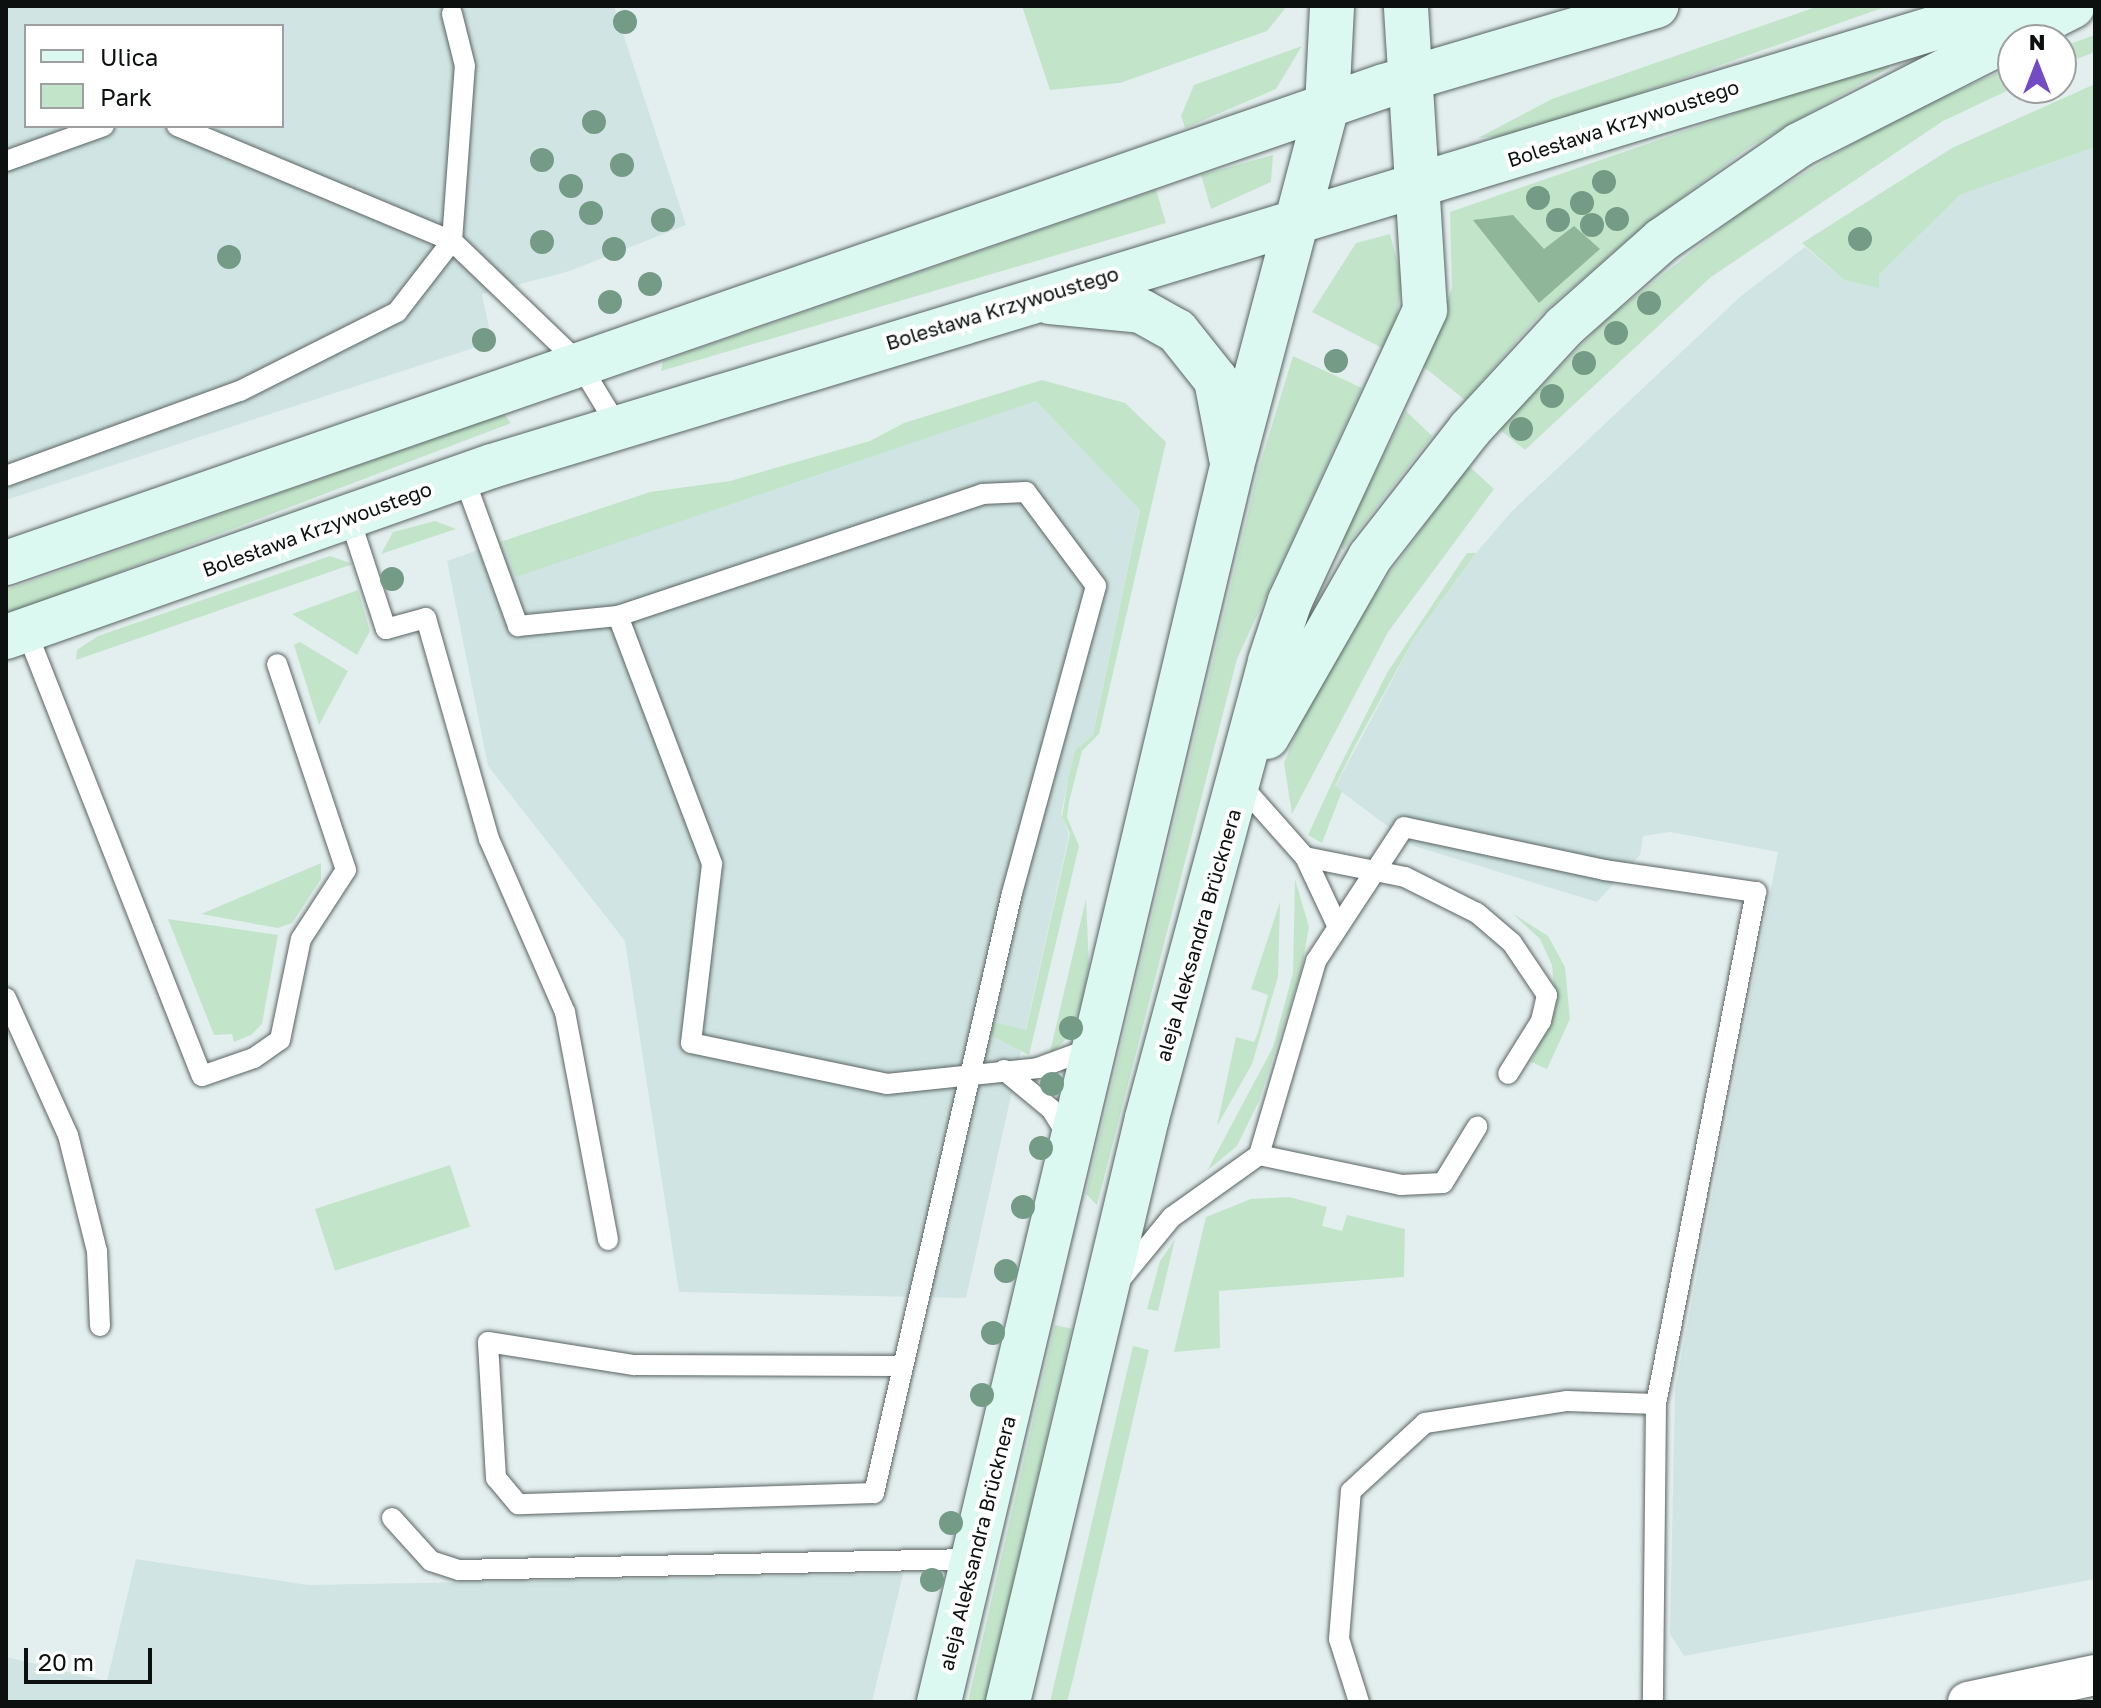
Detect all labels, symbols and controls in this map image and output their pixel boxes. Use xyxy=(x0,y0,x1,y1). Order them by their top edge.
legend xyxy=(24,24,284,128)
north arrow xyxy=(1997,24,2077,104)
text: N xyxy=(2029,28,2045,55)
text: Ulica xyxy=(100,42,158,71)
street label: Bolesława Krzywoustego xyxy=(1504,74,1742,172)
text: Park xyxy=(100,82,152,111)
street label: Bolesława Krzywoustego xyxy=(883,261,1121,355)
street label: Bolesława Krzywoustego xyxy=(199,476,435,582)
street label: aleja Aleksandra Brücknera xyxy=(1150,806,1246,1064)
street label: aleja Aleksandra Brücknera xyxy=(934,1413,1020,1673)
scale bar xyxy=(28,1632,156,1682)
text: 20 m xyxy=(38,1647,94,1676)

